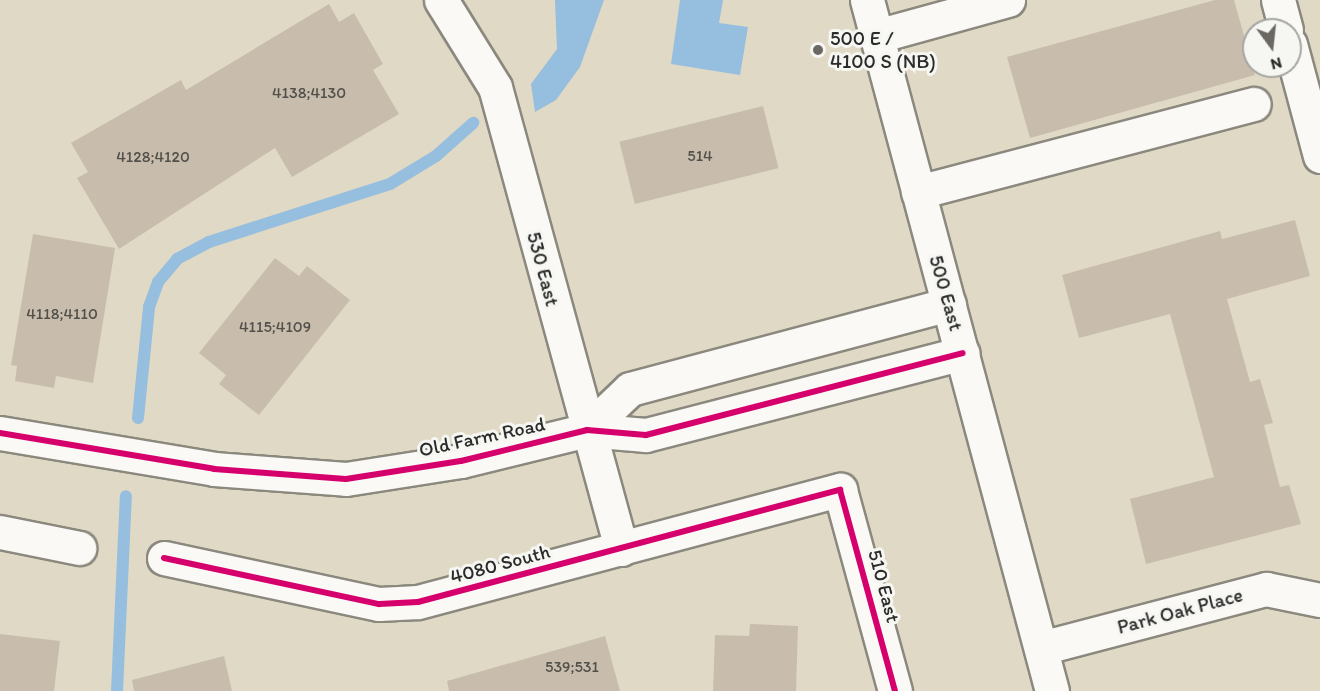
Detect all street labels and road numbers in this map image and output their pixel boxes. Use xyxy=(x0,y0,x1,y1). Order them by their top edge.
street label: 530 East xyxy=(522,229,564,309)
street label: 500 East xyxy=(924,252,968,334)
street label: Old Farm Road xyxy=(417,412,547,462)
street label: 4080 South xyxy=(448,539,552,589)
street label: 510 East xyxy=(863,547,905,625)
street label: Park Oak Place xyxy=(1114,583,1246,639)

